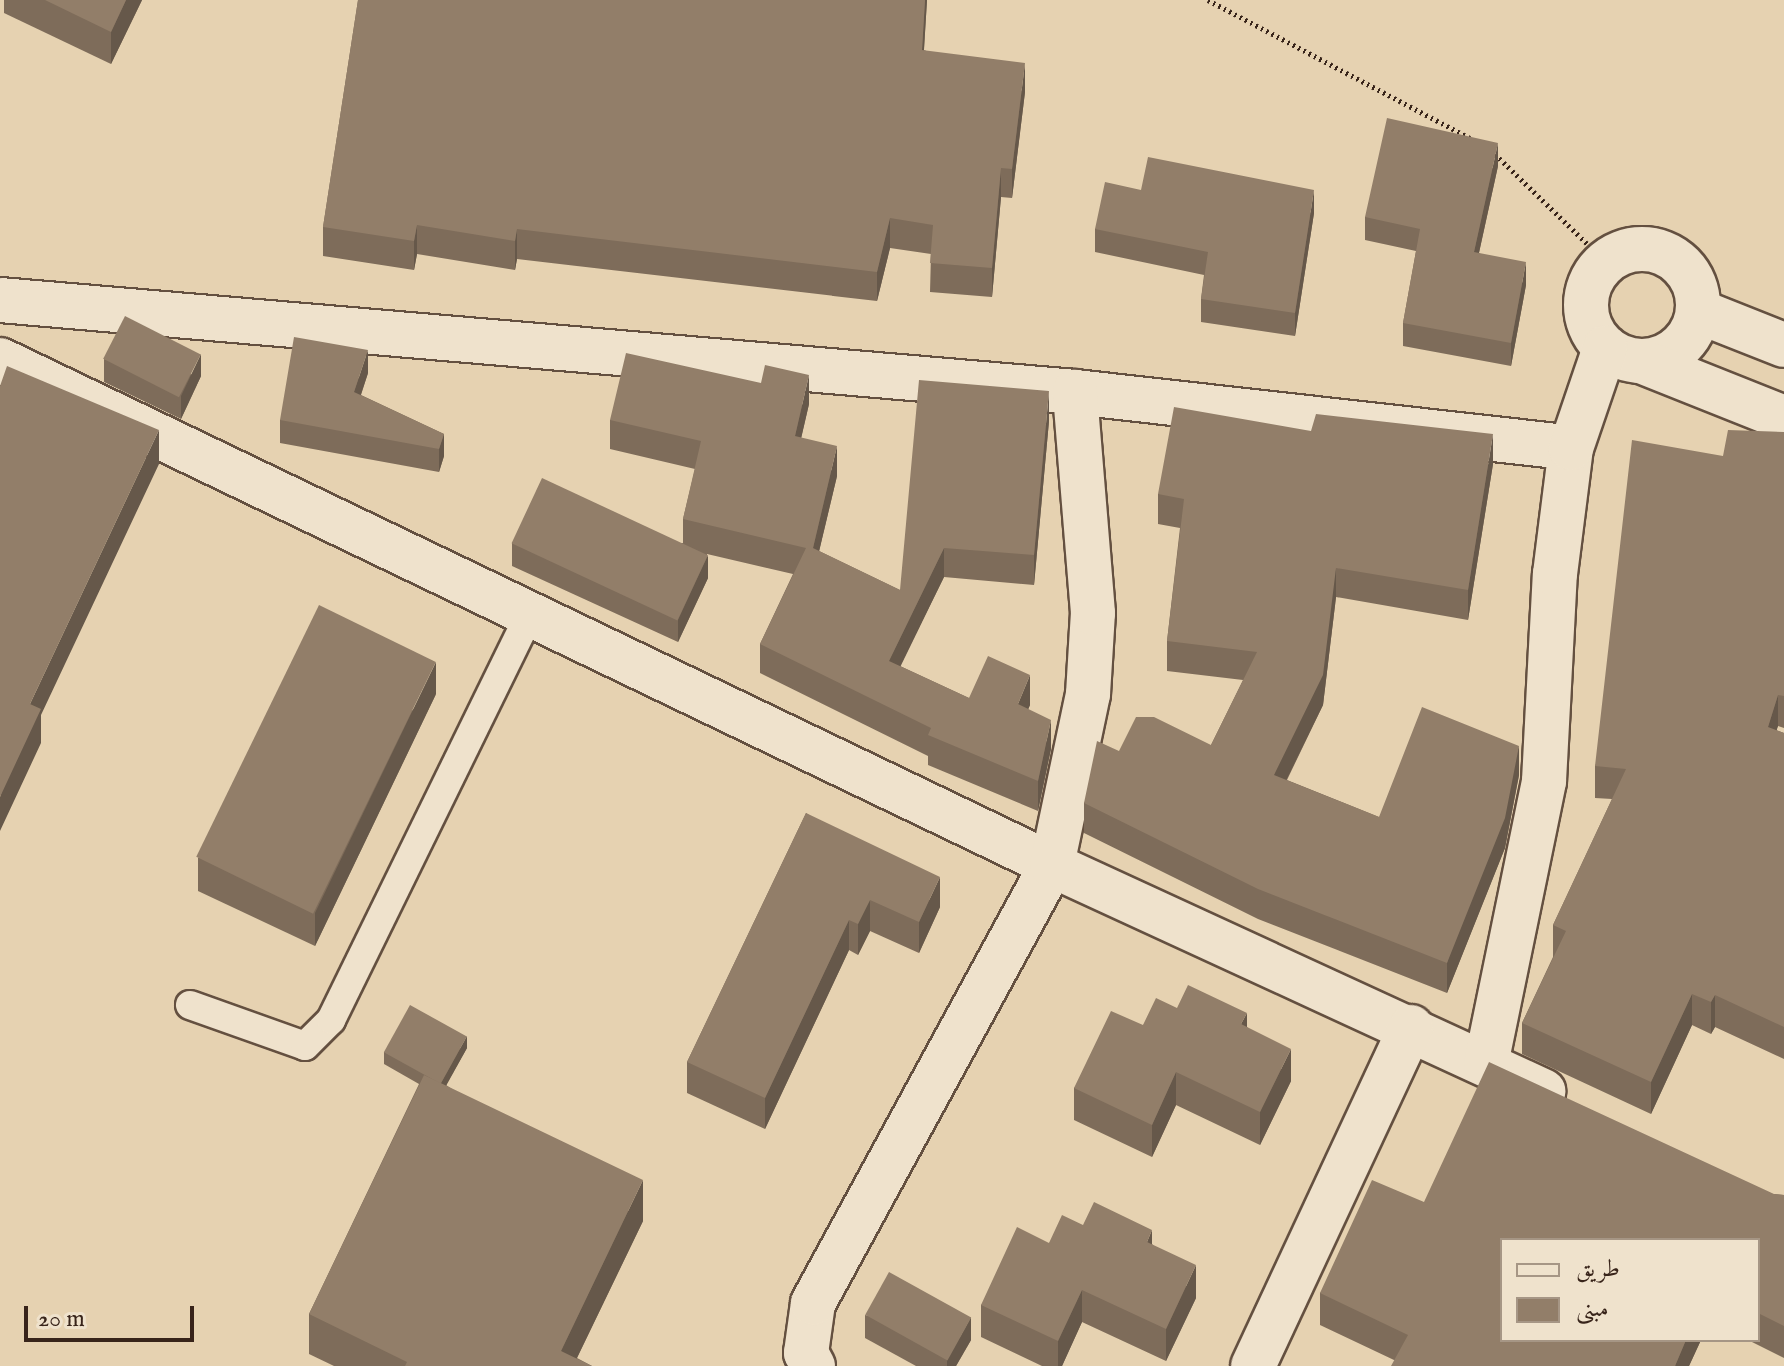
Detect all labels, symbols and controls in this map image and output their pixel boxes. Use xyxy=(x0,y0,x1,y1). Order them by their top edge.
legend xyxy=(1500,1238,1760,1342)
text: طريق xyxy=(1576,1254,1620,1285)
scale bar xyxy=(28,1290,198,1340)
text: مبنى xyxy=(1576,1294,1609,1325)
text: 20 m xyxy=(38,1304,85,1335)

